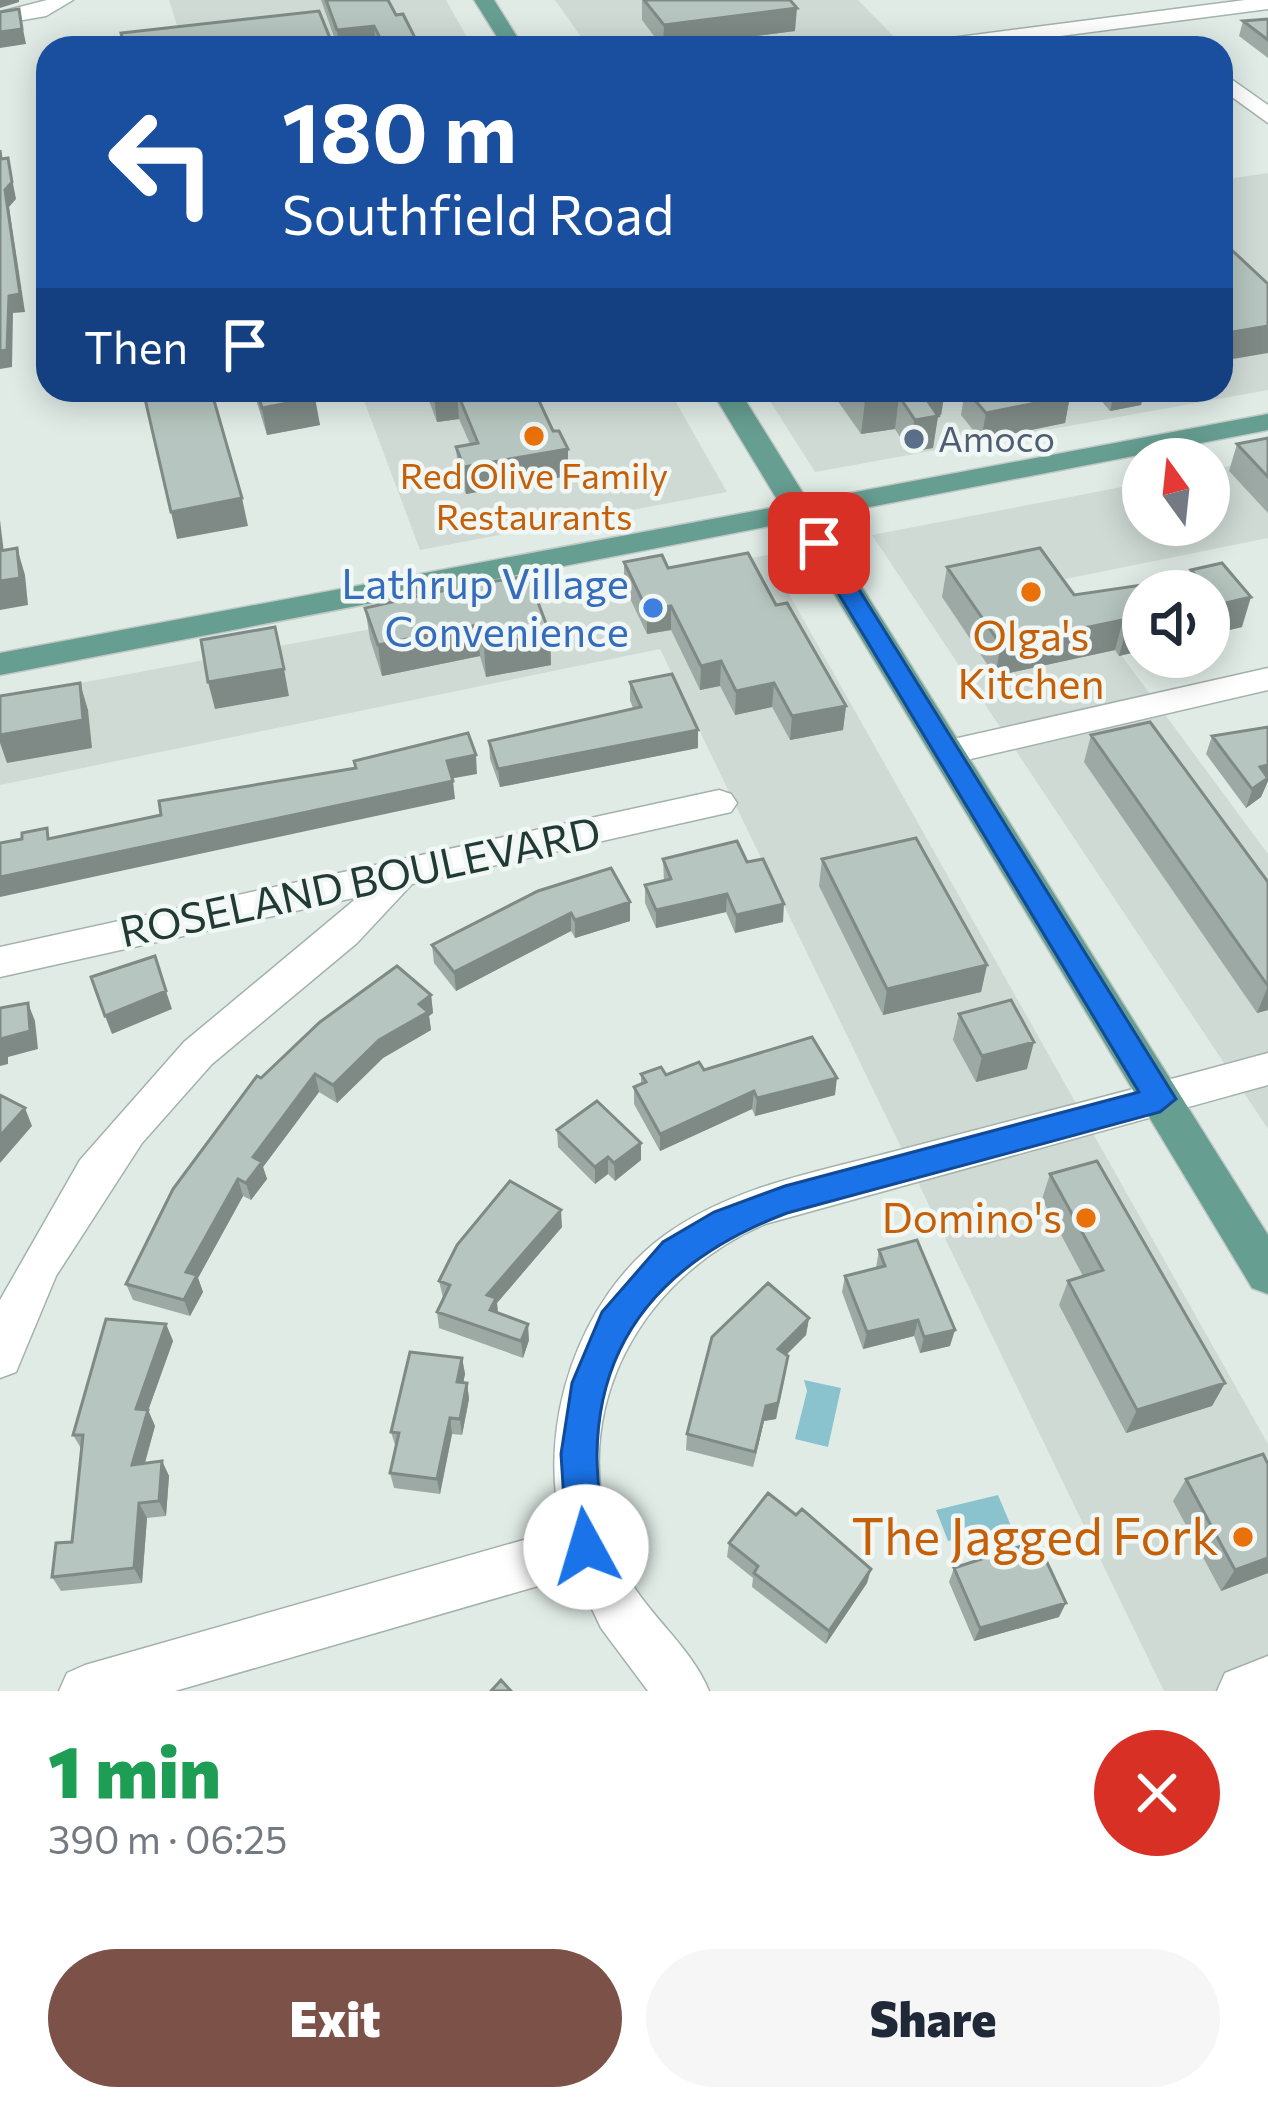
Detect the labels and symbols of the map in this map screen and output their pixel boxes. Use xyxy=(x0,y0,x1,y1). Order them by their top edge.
place label: Amoco xyxy=(938,415,1055,459)
marker: Red Olive Family Restaurants xyxy=(521,423,547,449)
marker: Amoco xyxy=(901,426,927,452)
north arrow xyxy=(1122,438,1230,546)
place label: Red Olive Family Restaurants xyxy=(400,452,668,537)
pin xyxy=(768,492,870,594)
place label: Lathrup Village Convenience xyxy=(341,556,629,656)
marker: Olga's Kitchen xyxy=(1018,579,1044,605)
marker: Lathrup Village Convenience xyxy=(640,595,666,621)
place label: Olga's Kitchen xyxy=(958,608,1104,708)
street label: ROSELAND BOULEVARD xyxy=(115,804,605,956)
place label: Domino's xyxy=(882,1190,1062,1242)
marker: Domino's xyxy=(1073,1205,1099,1231)
position arrow xyxy=(523,1484,649,1610)
place label: The Jagged Fork xyxy=(851,1503,1219,1566)
marker: The Jagged Fork xyxy=(1230,1524,1256,1550)

